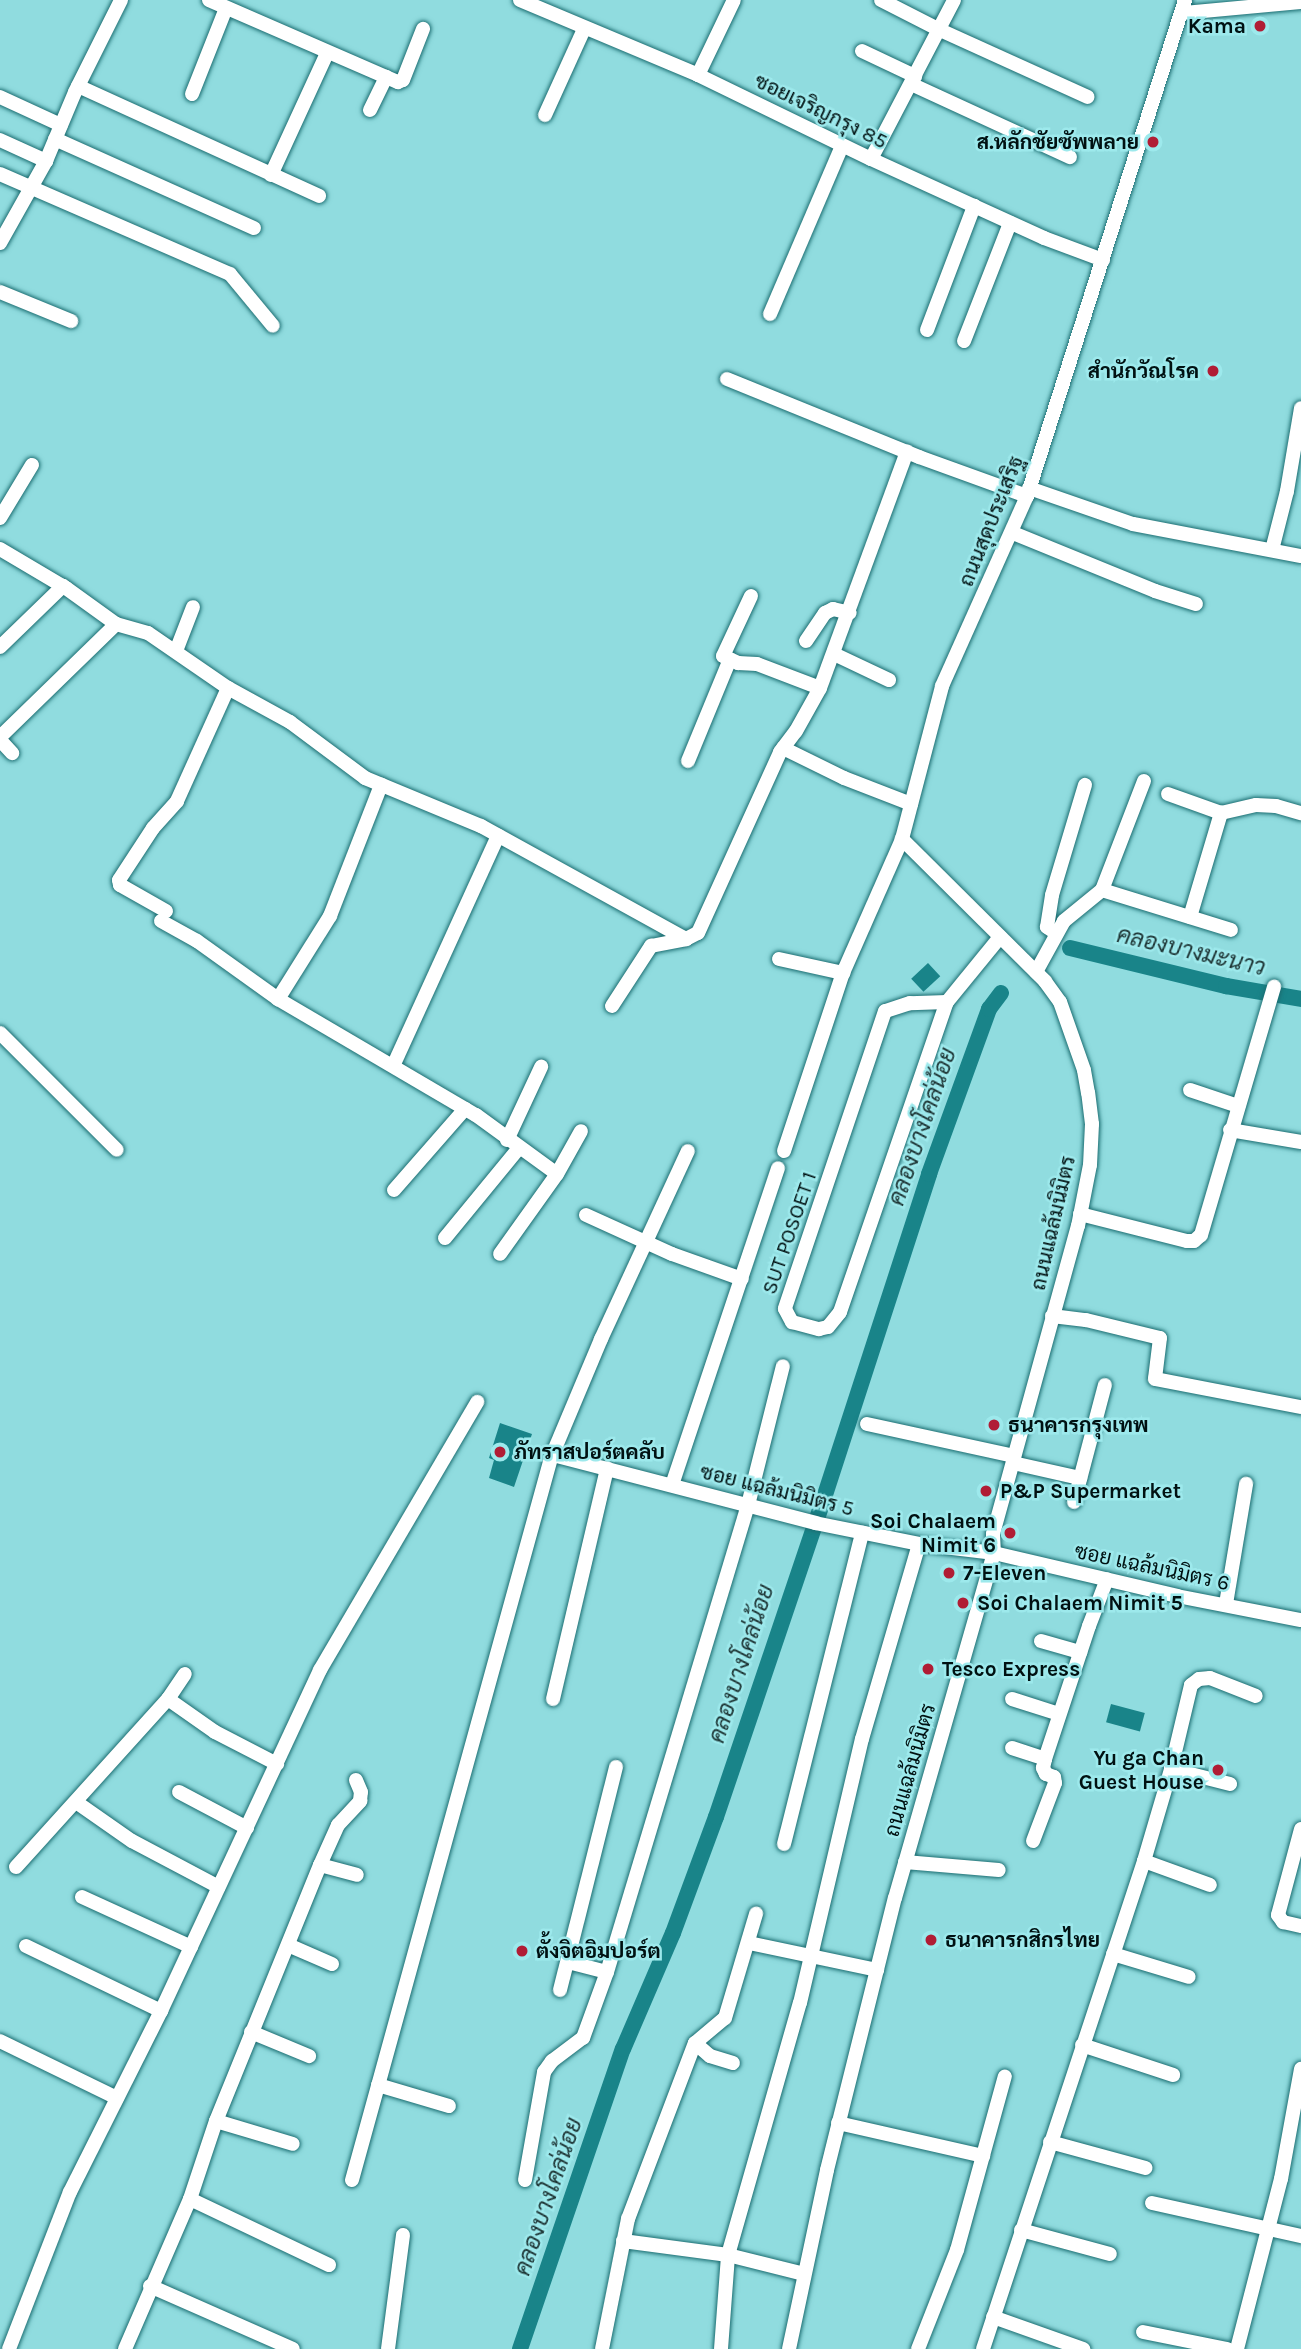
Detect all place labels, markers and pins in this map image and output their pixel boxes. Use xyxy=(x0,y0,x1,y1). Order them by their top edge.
place label: Kama xyxy=(1188,13,1246,39)
marker: Kama xyxy=(1252,18,1268,34)
place label: ส.หลักชัยซัพพลาย xyxy=(977,129,1139,155)
marker: ส.หลักชัยซัพพลาย xyxy=(1145,134,1161,150)
place label: สำนักวัณโรค xyxy=(1088,358,1199,384)
marker: สำนักวัณโรค xyxy=(1205,363,1221,379)
place label: ธนาคารกรุงเทพ xyxy=(1008,1412,1149,1438)
marker: ธนาคารกรุงเทพ xyxy=(986,1417,1002,1433)
place label: ภัทราสปอร์ตคลับ xyxy=(514,1439,665,1465)
marker: ภัทราสปอร์ตคลับ xyxy=(492,1444,508,1460)
place label: P&P Supermarket xyxy=(1000,1478,1181,1504)
marker: P&P Supermarket xyxy=(978,1483,994,1499)
place label: Soi Chalaem Nimit 6 xyxy=(870,1508,996,1558)
marker: Soi Chalaem Nimit 6 xyxy=(1002,1525,1018,1541)
place label: 7-Eleven xyxy=(963,1560,1046,1586)
marker: 7-Eleven xyxy=(941,1565,957,1581)
place label: Soi Chalaem Nimit 5 xyxy=(977,1590,1183,1616)
marker: Soi Chalaem Nimit 5 xyxy=(955,1595,971,1611)
place label: Tesco Express xyxy=(942,1656,1080,1682)
marker: Tesco Express xyxy=(920,1661,936,1677)
place label: Yu ga Chan Guest House xyxy=(1079,1745,1204,1795)
marker: Yu ga Chan Guest House xyxy=(1210,1762,1226,1778)
place label: ธนาคารกสิกรไทย xyxy=(945,1927,1100,1953)
marker: ธนาคารกสิกรไทย xyxy=(923,1932,939,1948)
place label: ตั้งจิตอิมปอร์ต xyxy=(536,1938,661,1964)
marker: ตั้งจิตอิมปอร์ต xyxy=(514,1943,530,1959)

